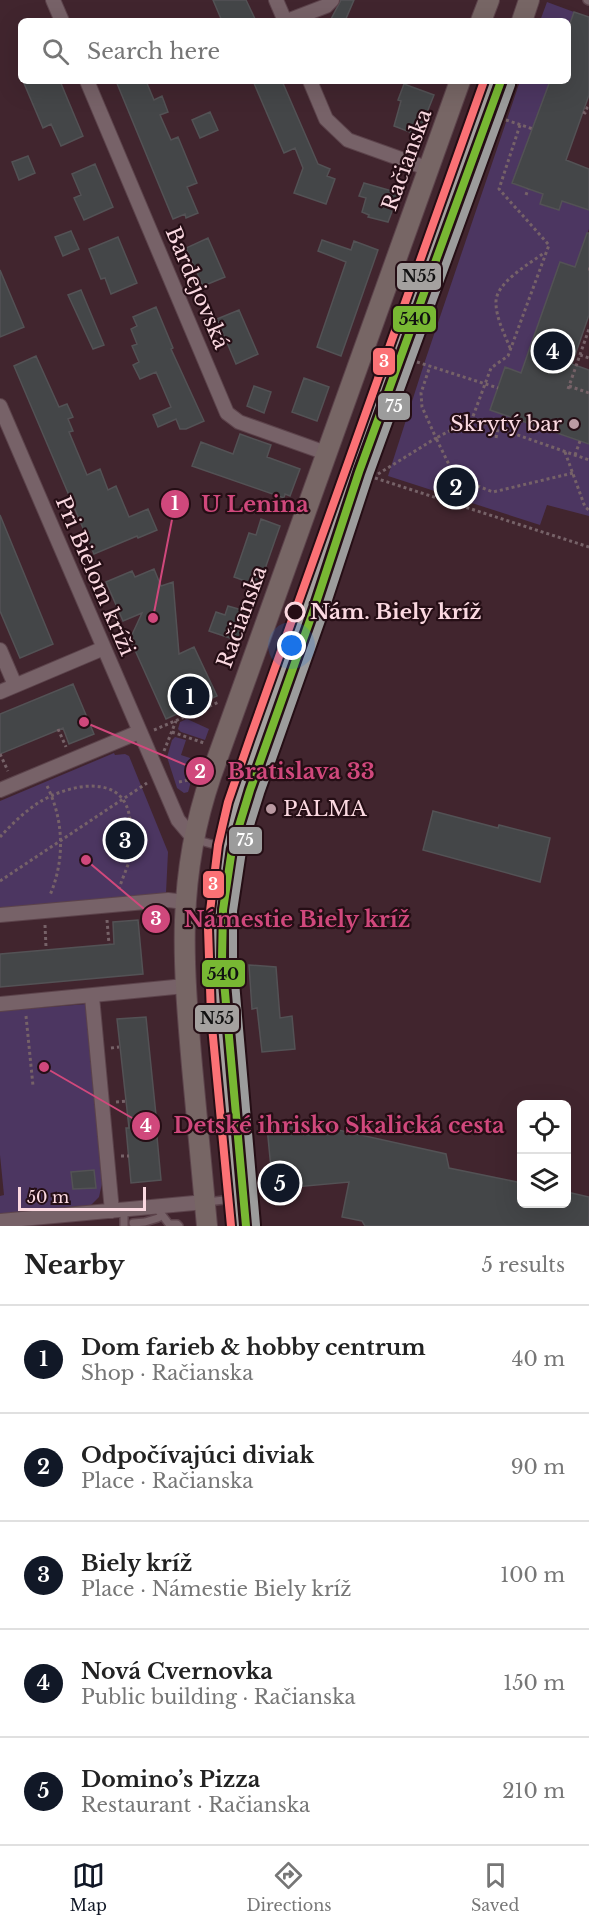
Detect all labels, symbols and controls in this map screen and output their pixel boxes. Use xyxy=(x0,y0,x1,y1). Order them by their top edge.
search box xyxy=(18,18,571,84)
icon: search xyxy=(39,35,72,68)
text: Search here xyxy=(87,38,220,65)
street label: Račianska xyxy=(377,105,438,215)
street label: Bardejovská xyxy=(160,223,235,353)
line badge: N55 xyxy=(396,262,442,291)
text: N55 xyxy=(402,266,436,286)
line badge: 540 xyxy=(392,305,437,333)
text: 540 xyxy=(399,309,431,329)
pin: 4 xyxy=(534,328,572,374)
line badge: 3 xyxy=(372,347,396,376)
text: 3 xyxy=(379,351,389,371)
line badge: 75 xyxy=(377,392,411,421)
text: 75 xyxy=(385,396,403,416)
place label: Skrytý bar xyxy=(450,411,562,437)
marker: Skrytý bar xyxy=(567,417,581,431)
pin: 2 xyxy=(436,464,476,510)
callout: U Lenina xyxy=(160,484,321,524)
text: U Lenina xyxy=(201,491,309,518)
street label: Pri Bielom kríži xyxy=(50,492,140,660)
text: 1 xyxy=(171,493,179,515)
street label: Račianska xyxy=(212,562,273,672)
place label: Nám. Biely kríž xyxy=(310,599,482,625)
marker: Nám. Biely kríž xyxy=(285,602,305,622)
your location xyxy=(277,631,306,660)
pin: 1 xyxy=(170,674,210,718)
callout: Bratislava 33 xyxy=(185,751,387,791)
text: Bratislava 33 xyxy=(227,758,375,785)
text: 2 xyxy=(194,761,206,783)
place label: PALMA xyxy=(283,796,368,822)
marker: PALMA xyxy=(264,802,278,816)
pin: 3 xyxy=(106,818,144,862)
line badge: 75 xyxy=(228,826,263,855)
text: 75 xyxy=(236,830,254,850)
line badge: 3 xyxy=(202,870,225,899)
text: 3 xyxy=(208,874,218,894)
callout: Námestie Biely kríž xyxy=(141,899,422,939)
text: Námestie Biely kríž xyxy=(184,906,410,933)
text: 3 xyxy=(150,908,162,930)
line badge: 540 xyxy=(201,959,246,988)
text: 540 xyxy=(207,964,239,984)
line badge: N55 xyxy=(194,1004,240,1033)
text: N55 xyxy=(200,1008,234,1028)
map controls xyxy=(517,1100,571,1208)
button: locate xyxy=(517,1100,571,1154)
callout: Detské ihrisko Skalická cesta xyxy=(131,1106,516,1146)
text: Detské ihrisko Skalická cesta xyxy=(173,1112,505,1139)
text: 4 xyxy=(140,1115,152,1137)
button: layers xyxy=(517,1154,571,1208)
pin: 5 xyxy=(260,1160,300,1206)
scale bar xyxy=(18,1184,146,1212)
text: 50 m xyxy=(27,1187,69,1207)
text: Nearby xyxy=(24,1249,125,1281)
text: 5 results xyxy=(482,1253,565,1277)
text: Dom farieb & hobby centrum xyxy=(81,1334,426,1361)
text: 1 xyxy=(39,1347,48,1371)
text: 40 m xyxy=(512,1347,565,1371)
text: Shop · Račianska xyxy=(81,1361,253,1385)
text: Odpočívajúci diviak xyxy=(81,1442,314,1469)
text: 2 xyxy=(37,1455,50,1479)
text: 90 m xyxy=(511,1455,565,1479)
text: Place · Račianska xyxy=(81,1469,253,1493)
text: Biely kríž xyxy=(81,1550,192,1577)
text: 3 xyxy=(37,1563,50,1587)
text: 100 m xyxy=(500,1563,565,1587)
text: Place · Námestie Biely kríž xyxy=(81,1577,351,1601)
text: Nová Cvernovka xyxy=(81,1658,273,1685)
text: 4 xyxy=(37,1671,50,1695)
text: 150 m xyxy=(503,1671,565,1695)
text: Public building · Račianska xyxy=(81,1685,356,1709)
text: Domino’s Pizza xyxy=(81,1766,260,1793)
text: 5 xyxy=(38,1779,49,1803)
text: 210 m xyxy=(502,1779,565,1803)
text: Restaurant · Račianska xyxy=(81,1793,310,1817)
tab: Map xyxy=(70,1859,107,1915)
tab: Directions xyxy=(246,1859,331,1915)
tab: Saved xyxy=(471,1859,519,1915)

